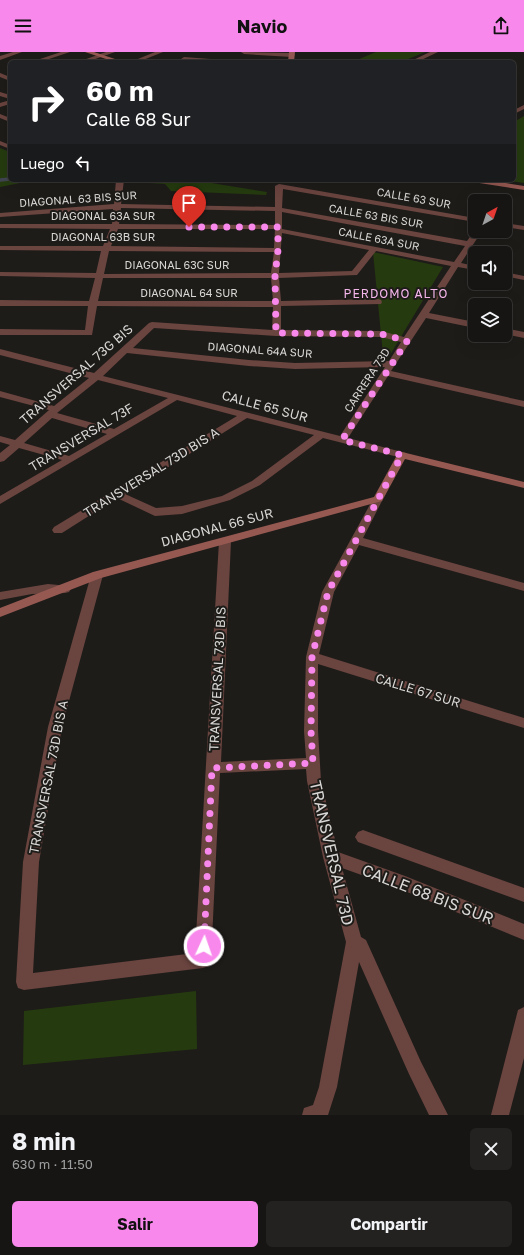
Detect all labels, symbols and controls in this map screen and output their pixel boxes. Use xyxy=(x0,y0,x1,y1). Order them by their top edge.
icon: menu xyxy=(12,15,34,37)
text: Navio xyxy=(237,15,287,37)
icon: share xyxy=(490,15,512,37)
text: 60 m xyxy=(86,74,153,107)
icon: right xyxy=(20,76,72,128)
text: Calle 68 Sur xyxy=(86,108,191,130)
icon: left xyxy=(72,152,94,174)
text: Luego xyxy=(20,154,64,172)
street label: CALLE 63 SUR xyxy=(376,185,452,210)
pin xyxy=(172,186,206,227)
street label: DIAGONAL 63 BIS SUR xyxy=(19,188,137,209)
icon: arrive xyxy=(178,192,200,214)
north arrow xyxy=(468,194,512,238)
map controls xyxy=(468,194,512,342)
street label: CALLE 63 BIS SUR xyxy=(328,201,424,230)
street label: DIAGONAL 63A SUR xyxy=(51,209,155,222)
street label: CALLE 63A SUR xyxy=(337,224,421,253)
street label: DIAGONAL 63B SUR xyxy=(51,230,155,243)
button: sound xyxy=(468,246,512,290)
street label: DIAGONAL 63C SUR xyxy=(125,258,229,271)
street label: DIAGONAL 64 SUR xyxy=(140,286,238,299)
district label: PERDOMO ALTO xyxy=(344,286,448,301)
button: layers xyxy=(468,298,512,342)
street label: TRANSVERSAL 73G BIS xyxy=(16,321,136,427)
street label: DIAGONAL 64A SUR xyxy=(207,339,313,360)
street label: CARRERA 73D xyxy=(341,345,392,414)
street label: CALLE 65 SUR xyxy=(220,387,310,425)
street label: TRANSVERSAL 73F xyxy=(26,399,136,474)
street label: TRANSVERSAL 73D BIS A xyxy=(80,424,222,520)
street label: DIAGONAL 66 SUR xyxy=(159,504,275,550)
street label: TRANSVERSAL 73D BIS xyxy=(205,606,229,752)
street label: CALLE 67 SUR xyxy=(374,669,463,711)
street label: TRANSVERSAL 73D BIS A xyxy=(25,698,71,855)
street label: TRANSVERSAL 73D xyxy=(306,779,358,927)
street label: CALLE 68 BIS SUR xyxy=(359,860,497,928)
position arrow xyxy=(183,925,225,967)
text: 8 min xyxy=(12,1126,75,1155)
button: close xyxy=(470,1128,512,1170)
text: 630 m · 11:50 xyxy=(12,1156,93,1172)
button: Salir xyxy=(12,1201,258,1247)
button: Compartir xyxy=(266,1201,512,1247)

